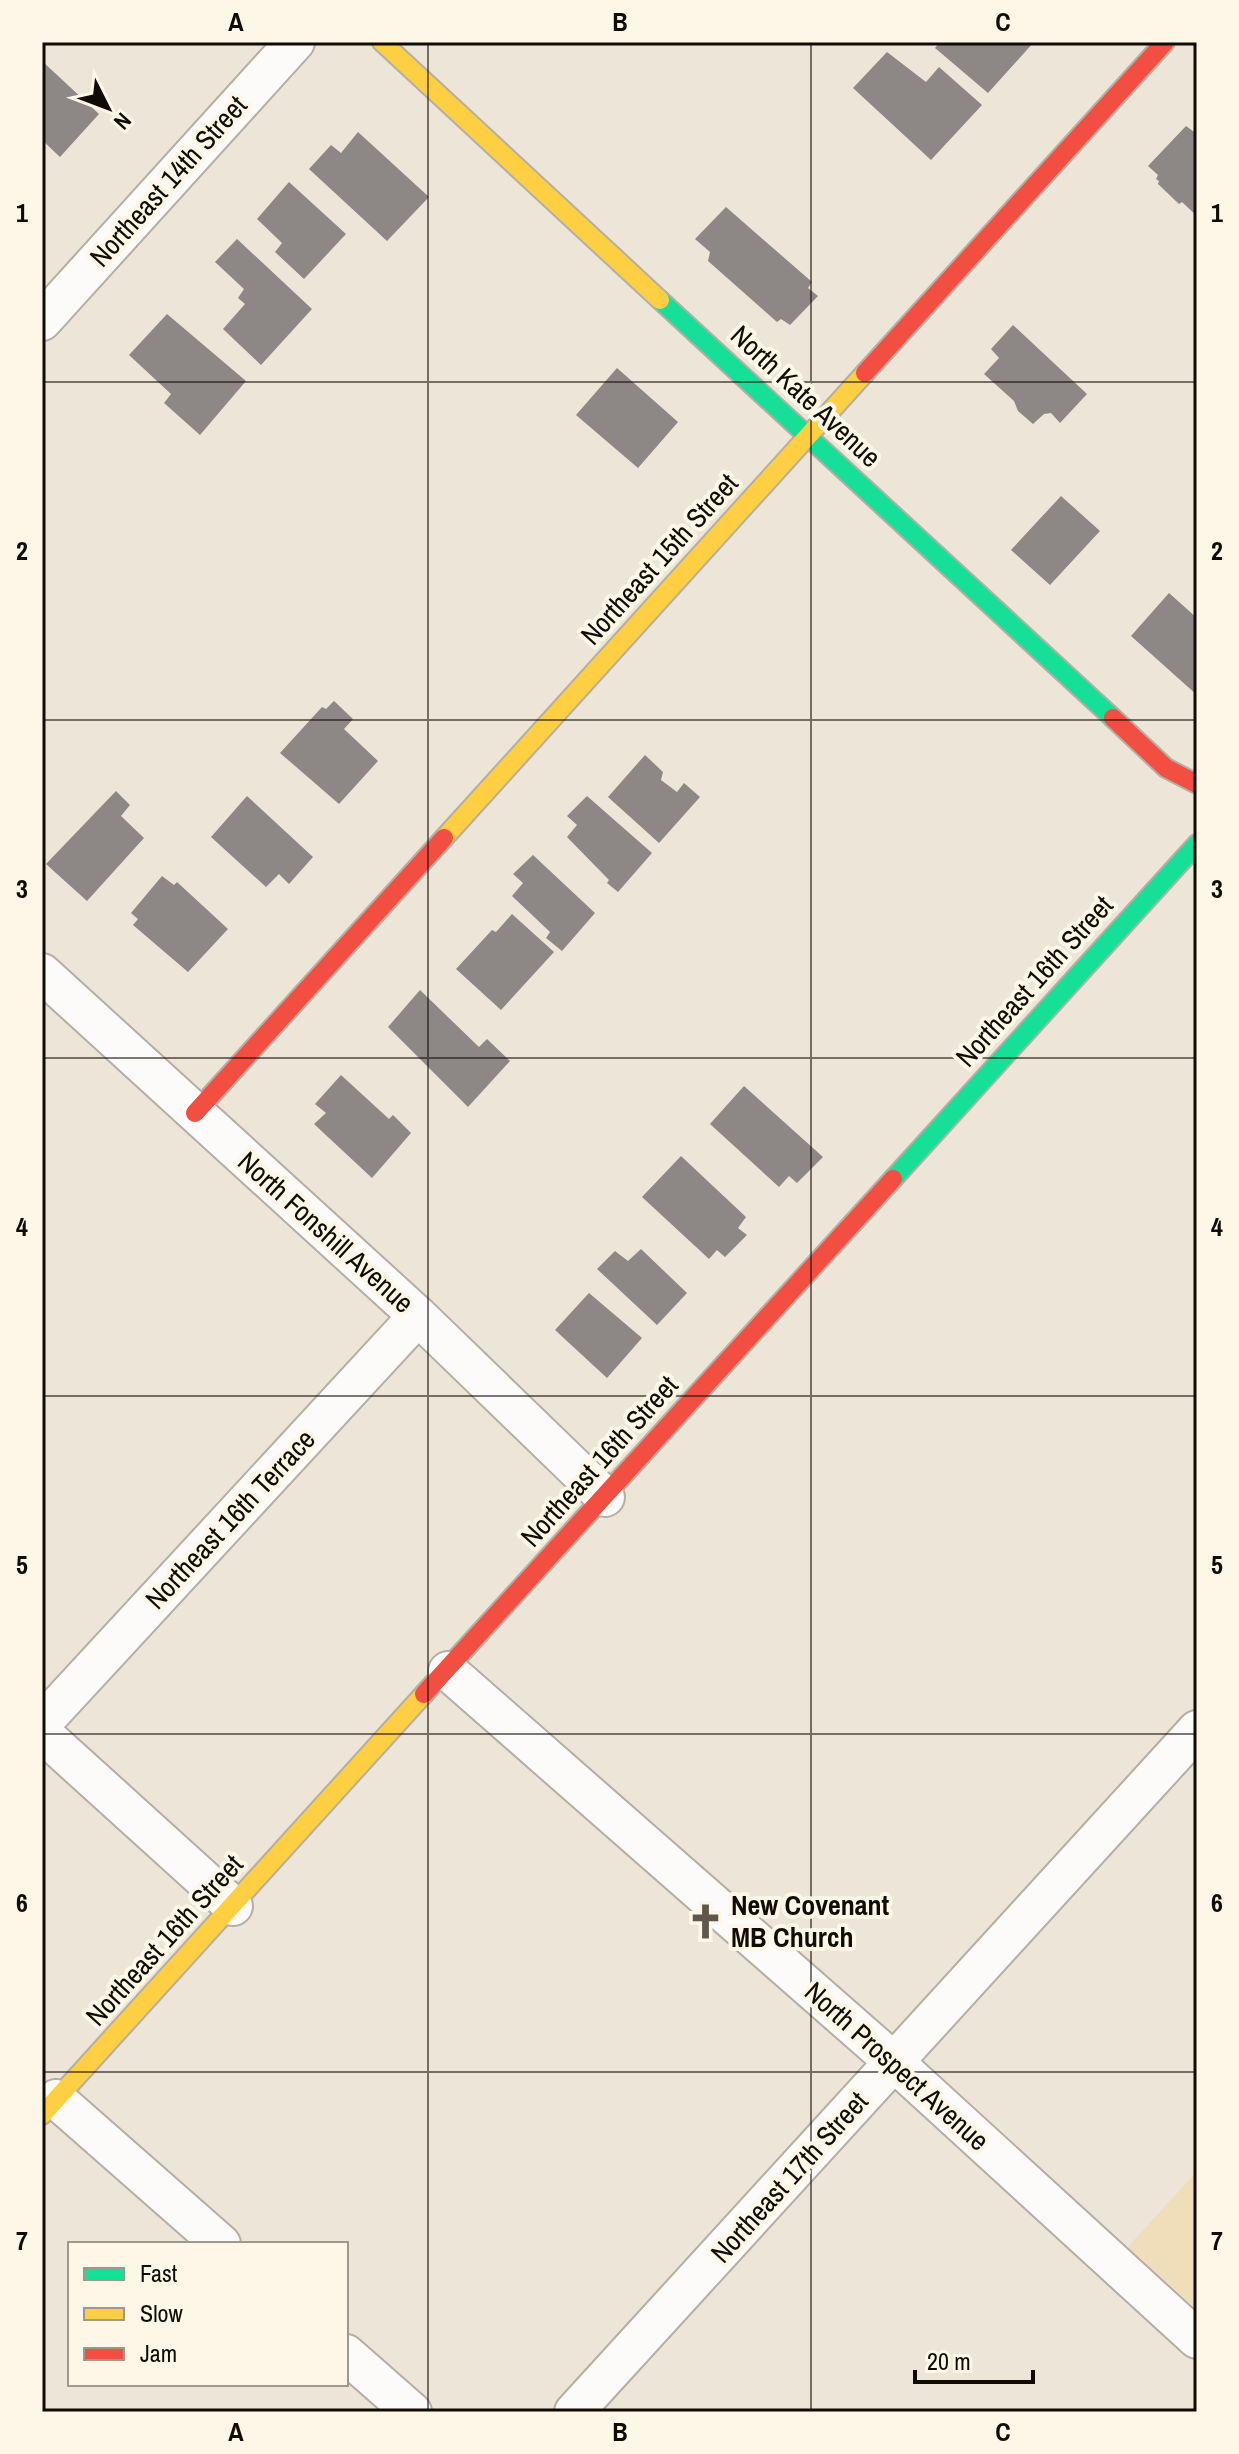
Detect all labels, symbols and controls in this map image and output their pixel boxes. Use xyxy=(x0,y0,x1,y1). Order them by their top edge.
text: A xyxy=(228,4,244,39)
text: B xyxy=(612,4,628,39)
text: C xyxy=(995,4,1011,39)
north arrow xyxy=(68,68,148,148)
street label: Northeast 14th Street xyxy=(82,89,254,273)
text: 1 xyxy=(16,195,28,230)
text: 1 xyxy=(1211,195,1223,230)
street label: North Kate Avenue xyxy=(723,317,889,475)
street label: Northeast 15th Street xyxy=(572,465,746,653)
text: 2 xyxy=(16,533,28,568)
text: 2 xyxy=(1211,533,1223,568)
text: 3 xyxy=(16,871,28,906)
text: 3 xyxy=(1211,871,1223,906)
street label: Northeast 16th Street xyxy=(947,887,1121,1075)
street label: North Fonshill Avenue xyxy=(230,1143,422,1321)
text: 4 xyxy=(16,1209,28,1244)
text: 4 xyxy=(1211,1209,1223,1244)
street label: Northeast 16th Street xyxy=(512,1367,686,1555)
street label: Northeast 16th Terrace xyxy=(137,1421,323,1617)
text: 5 xyxy=(16,1547,28,1582)
text: 5 xyxy=(1211,1547,1223,1582)
street label: Northeast 16th Street xyxy=(77,1846,251,2034)
text: 6 xyxy=(16,1885,28,1920)
text: 6 xyxy=(1211,1885,1223,1920)
place label: New Covenant MB Church xyxy=(731,1886,890,1956)
church icon: New Covenant MB Church xyxy=(686,1902,724,1940)
street label: North Prospect Avenue xyxy=(797,1973,997,2159)
street label: Northeast 17th Street xyxy=(702,2083,876,2271)
text: 7 xyxy=(16,2223,28,2258)
text: 7 xyxy=(1211,2223,1223,2258)
legend xyxy=(68,2242,348,2386)
text: Fast xyxy=(140,2257,178,2289)
text: Slow xyxy=(140,2297,183,2329)
scale bar xyxy=(915,2334,1033,2384)
text: Jam xyxy=(140,2337,177,2369)
text: 20 m xyxy=(927,2345,971,2377)
text: A xyxy=(228,2414,244,2449)
text: B xyxy=(612,2414,628,2449)
text: C xyxy=(995,2414,1011,2449)

